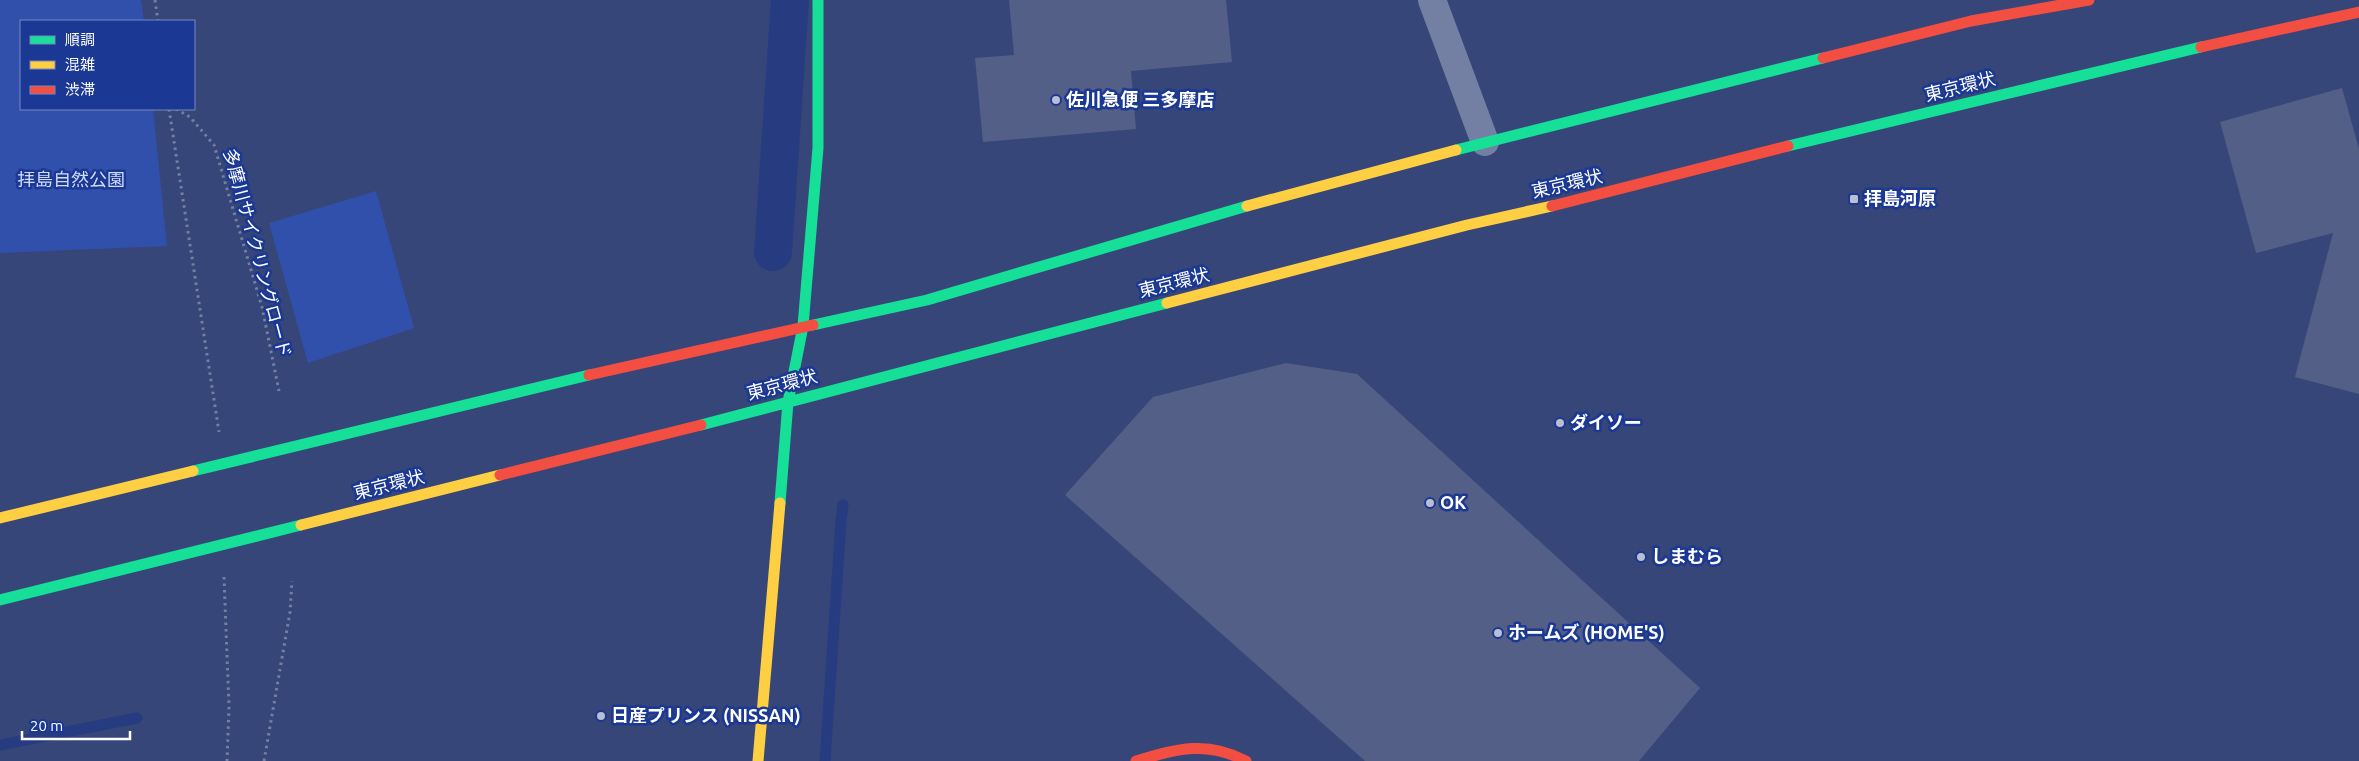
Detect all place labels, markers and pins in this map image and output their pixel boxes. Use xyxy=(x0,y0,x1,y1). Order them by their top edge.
place label: 佐川急便 三多摩店 xyxy=(1066,89,1214,109)
marker: 佐川急便 三多摩店 xyxy=(1050,94,1062,106)
place label: 拝島河原 xyxy=(1864,188,1936,208)
marker: 拝島河原 xyxy=(1848,193,1860,205)
place label: ダイソー xyxy=(1570,412,1642,432)
marker: ダイソー xyxy=(1554,417,1566,429)
place label: OK xyxy=(1440,492,1466,512)
marker: OK xyxy=(1424,497,1436,509)
place label: しまむら xyxy=(1651,546,1723,566)
marker: しまむら xyxy=(1635,551,1647,563)
place label: ホームズ (HOME'S) xyxy=(1508,622,1665,643)
marker: ホームズ (HOME'S) xyxy=(1492,627,1504,639)
place label: 日産プリンス (NISSAN) xyxy=(611,705,801,726)
marker: 日産プリンス (NISSAN) xyxy=(595,710,607,722)

